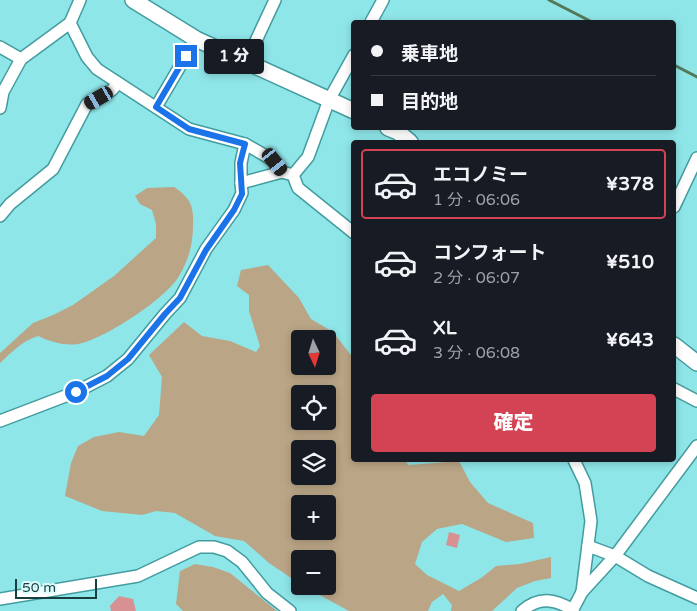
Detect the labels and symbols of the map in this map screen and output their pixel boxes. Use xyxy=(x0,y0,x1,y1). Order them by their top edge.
callout: 1 分 xyxy=(204,38,264,74)
route end xyxy=(175,45,197,67)
car xyxy=(82,84,115,112)
car xyxy=(259,146,290,178)
north arrow xyxy=(291,330,336,375)
route start xyxy=(65,381,87,403)
scale bar xyxy=(15,576,98,599)

